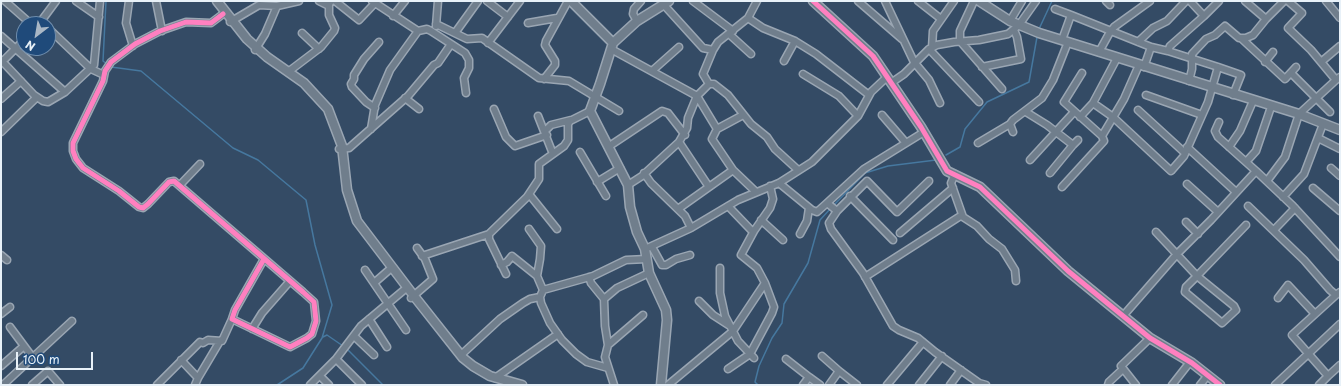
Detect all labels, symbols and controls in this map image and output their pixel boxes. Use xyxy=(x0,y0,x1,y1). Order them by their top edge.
north arrow xyxy=(16,16,56,56)
text: N xyxy=(22,36,38,55)
scale bar xyxy=(18,344,95,370)
text: 100 m xyxy=(23,350,60,368)

